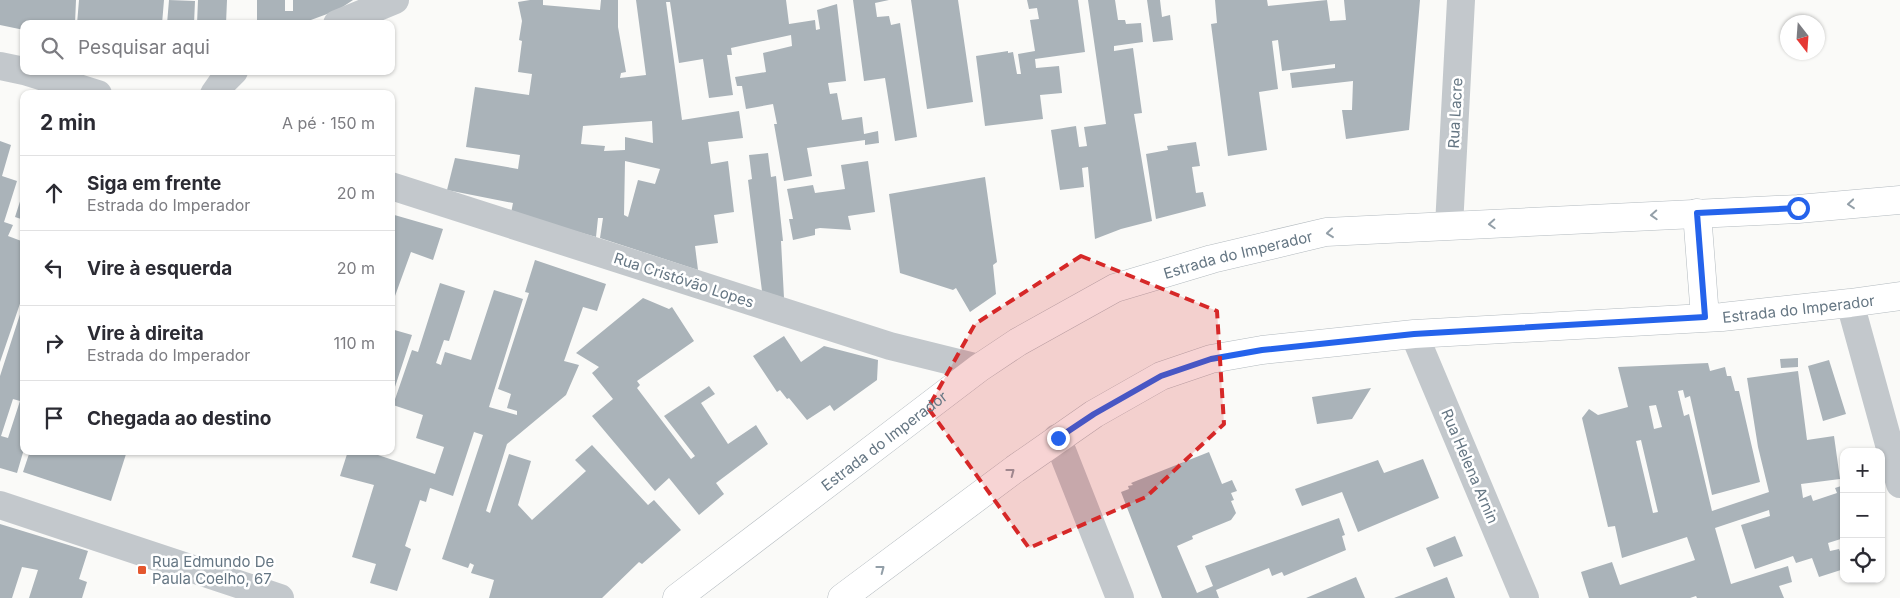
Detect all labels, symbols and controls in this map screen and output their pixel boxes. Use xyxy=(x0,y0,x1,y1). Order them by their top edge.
north arrow xyxy=(1780,15,1825,60)
search box xyxy=(20,20,395,75)
icon: search xyxy=(38,34,66,62)
text: Pesquisar aqui xyxy=(78,36,210,59)
street label: Rua Lacre xyxy=(1444,77,1466,149)
text: 2 min xyxy=(40,110,96,135)
text: A pé · 150 m xyxy=(282,113,375,133)
text: Siga em frente xyxy=(87,172,221,195)
icon: ahead xyxy=(40,179,68,207)
text: 20 m xyxy=(337,183,375,203)
text: Estrada do Imperador xyxy=(87,195,250,215)
route start xyxy=(1787,197,1810,220)
one-way arrow xyxy=(1847,198,1855,209)
one-way arrow xyxy=(1650,210,1658,221)
one-way arrow xyxy=(1488,218,1496,229)
street label: Estrada do Imperador xyxy=(1161,226,1315,283)
one-way arrow xyxy=(1325,227,1333,238)
street label: Rua Cristóvão Lopes xyxy=(611,248,757,312)
icon: left xyxy=(40,254,68,282)
text: Vire à esquerda xyxy=(87,257,232,280)
text: 20 m xyxy=(337,258,375,278)
street label: Estrada do Imperador xyxy=(1721,290,1876,326)
text: Vire à direita xyxy=(87,322,204,345)
icon: right xyxy=(40,329,68,357)
text: 110 m xyxy=(333,333,375,353)
text: Estrada do Imperador xyxy=(87,345,250,365)
street label: Estrada do Imperador xyxy=(817,386,951,494)
icon: arrive xyxy=(40,404,68,432)
street label: Rua Helena Arnin xyxy=(1437,406,1503,526)
text: Chegada ao destino xyxy=(87,407,271,430)
route end xyxy=(1047,427,1070,450)
map controls xyxy=(1840,448,1885,583)
button: + xyxy=(1840,448,1885,493)
one-way arrow xyxy=(1005,469,1015,478)
button: − xyxy=(1840,493,1885,538)
button: locate xyxy=(1840,538,1885,583)
place label: Rua Edmundo De Paula Coelho, 67 xyxy=(152,552,274,588)
marker: Rua Edmundo De Paula Coelho, 67 xyxy=(136,564,148,576)
one-way arrow xyxy=(875,566,885,575)

